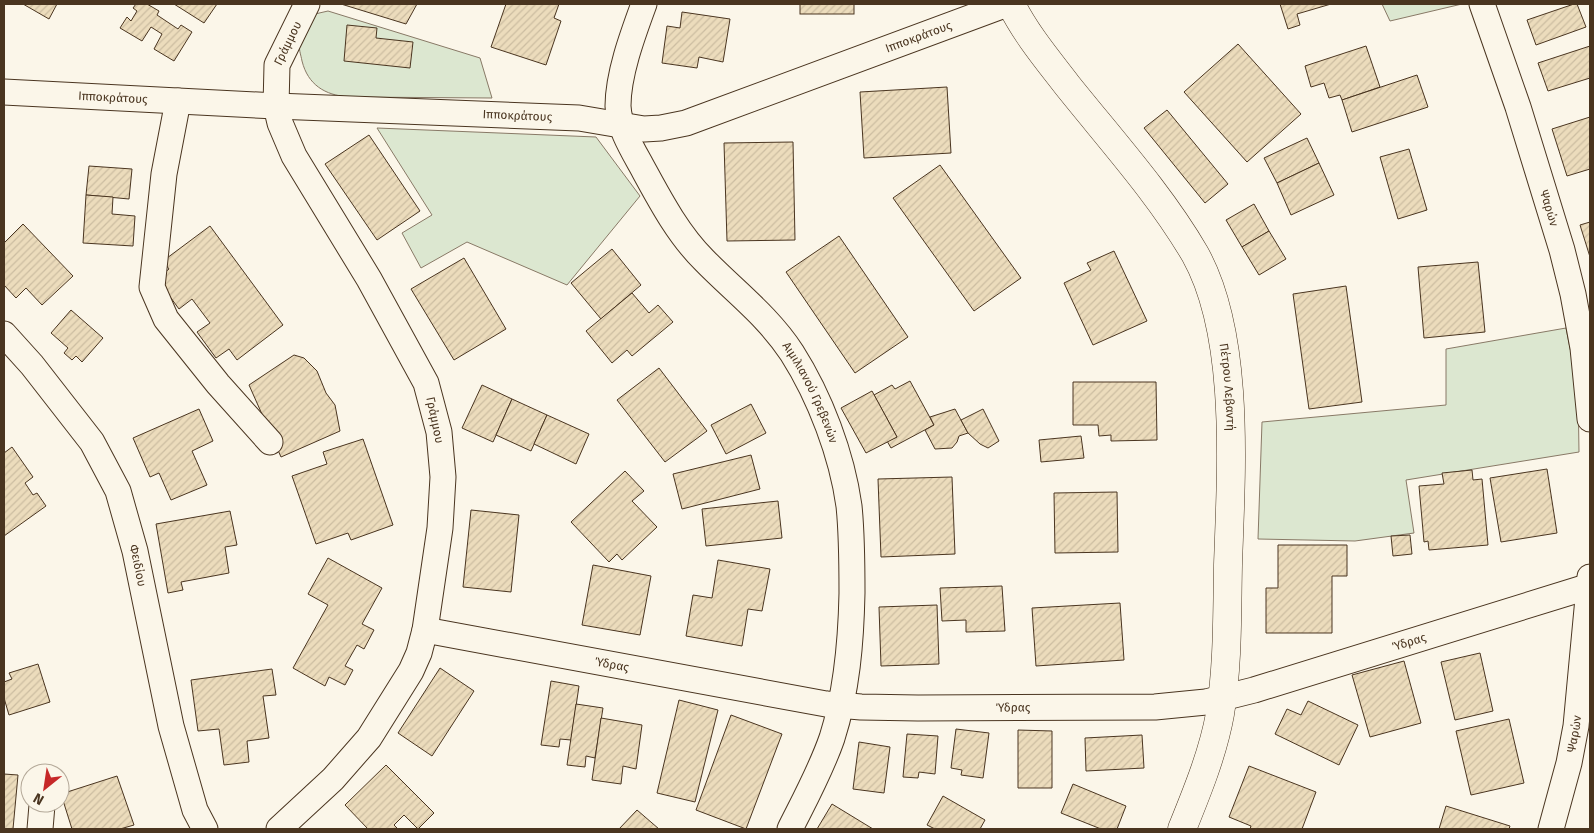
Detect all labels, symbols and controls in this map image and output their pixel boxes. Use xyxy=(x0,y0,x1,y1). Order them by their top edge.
street label: Ιπποκράτους xyxy=(883,18,954,55)
street label: Γράμμου xyxy=(271,19,304,67)
street label: Ιπποκράτους xyxy=(78,89,148,106)
street label: Ιπποκράτους xyxy=(482,107,553,124)
street label: Ψαρών xyxy=(1537,188,1561,228)
street label: Αιμιλιανού Γρεβενών xyxy=(779,339,841,445)
street label: Πέτρου Λεβαντή xyxy=(1217,342,1238,431)
street label: Γράμμου xyxy=(423,395,447,445)
street label: Φειδίου xyxy=(126,543,149,588)
street label: Ύδρας xyxy=(1391,630,1428,654)
street label: Ύδρας xyxy=(594,654,630,675)
street label: Ύδρας xyxy=(996,701,1031,715)
street label: Ψαρών xyxy=(1564,715,1584,754)
north arrow xyxy=(20,763,70,813)
text: N xyxy=(30,789,47,809)

